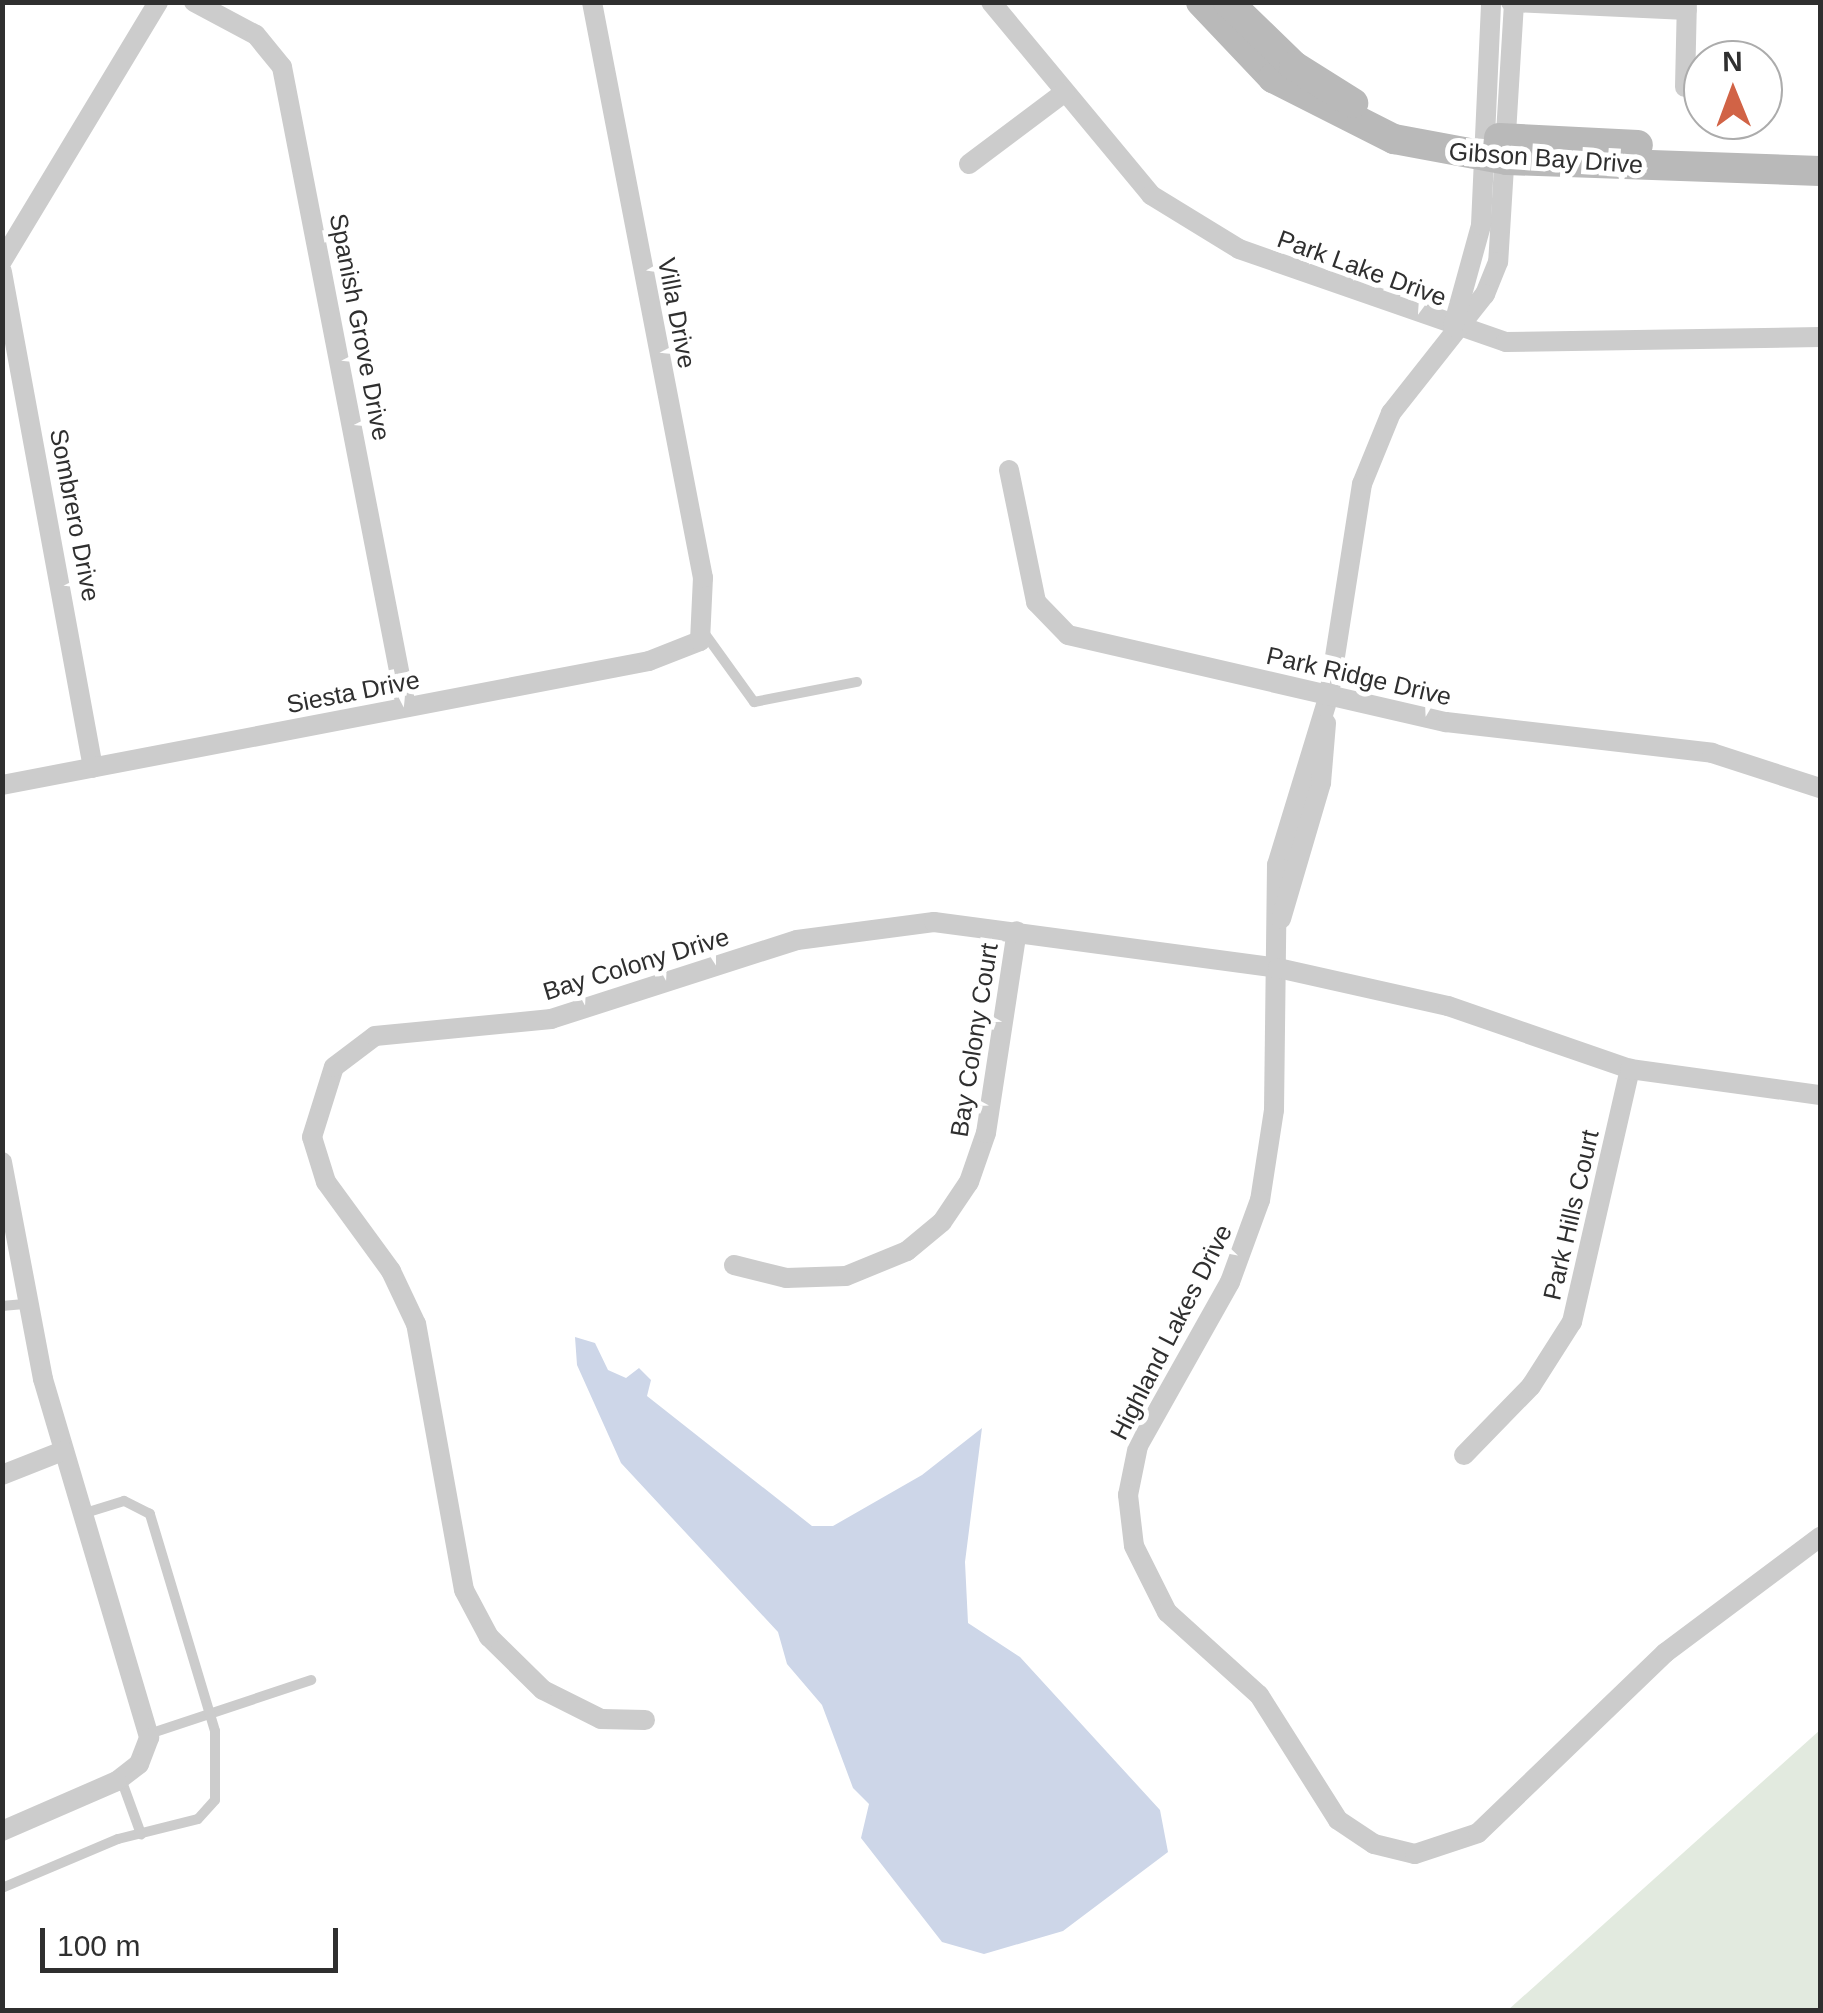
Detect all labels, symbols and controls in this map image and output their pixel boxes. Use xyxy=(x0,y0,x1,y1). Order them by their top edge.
north arrow xyxy=(1683,40,1783,140)
text: N xyxy=(1722,46,1743,77)
street label: Gibson Bay Drive xyxy=(1448,136,1644,180)
street label: Spanish Grove Drive xyxy=(323,211,397,443)
street label: Park Lake Drive xyxy=(1273,223,1451,313)
street label: Villa Drive xyxy=(652,255,702,371)
street label: Sombrero Drive xyxy=(44,426,106,604)
street label: Park Ridge Drive xyxy=(1264,640,1454,712)
street label: Siesta Drive xyxy=(284,664,422,720)
street label: Bay Colony Drive xyxy=(539,921,733,1007)
street label: Bay Colony Court xyxy=(944,941,1004,1139)
street label: Park Hills Court xyxy=(1537,1127,1605,1303)
street label: Highland Lakes Drive xyxy=(1104,1219,1238,1445)
scale bar xyxy=(45,1908,342,1970)
text: 100 m xyxy=(57,1929,140,1962)

